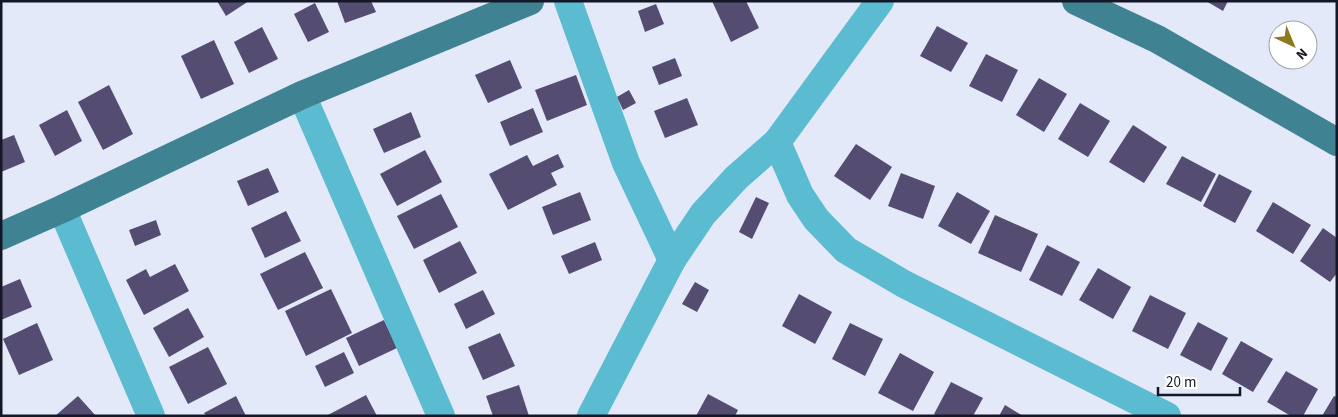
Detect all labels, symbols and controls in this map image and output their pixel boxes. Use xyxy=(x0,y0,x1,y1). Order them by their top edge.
north arrow xyxy=(1268,20,1318,70)
text: N xyxy=(1291,43,1312,64)
scale bar xyxy=(1158,364,1240,396)
text: 20 m xyxy=(1166,372,1196,393)

